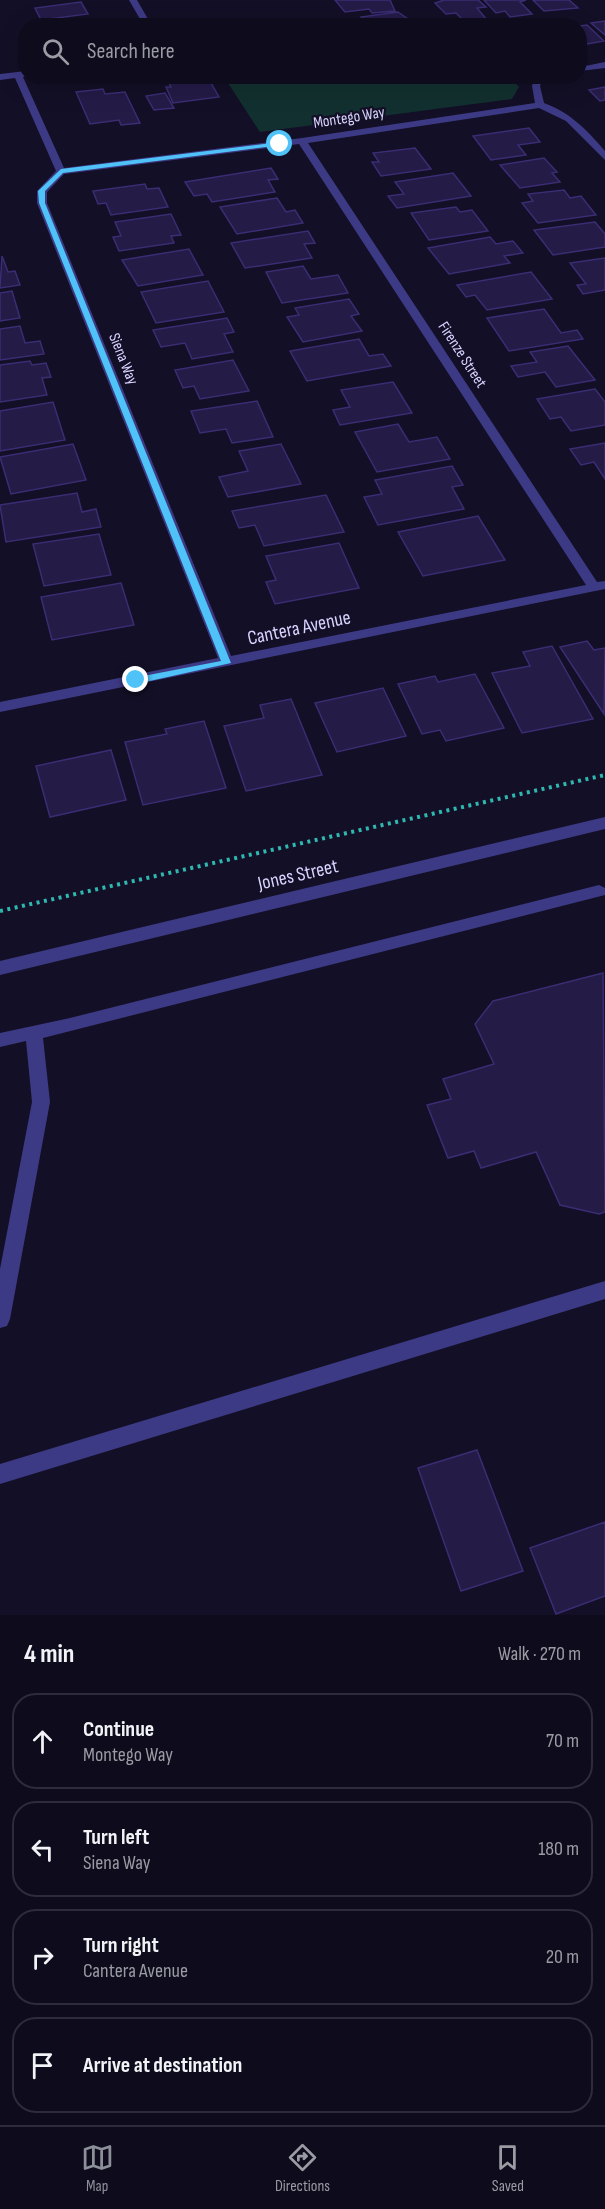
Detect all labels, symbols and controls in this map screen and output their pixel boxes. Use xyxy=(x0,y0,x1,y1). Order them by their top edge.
search box xyxy=(18,18,587,84)
icon: search xyxy=(39,35,72,68)
text: Search here xyxy=(87,38,174,65)
street label: Montego Way xyxy=(312,103,386,133)
route start xyxy=(266,130,292,156)
street label: Firenze Street xyxy=(434,318,490,392)
street label: Siena Way xyxy=(104,330,142,388)
street label: Cantera Avenue xyxy=(245,605,353,651)
route end xyxy=(122,666,148,692)
street label: Jones Street xyxy=(255,854,340,896)
text: 4 min xyxy=(24,1639,74,1670)
text: Walk · 270 m xyxy=(498,1642,581,1666)
text: Continue xyxy=(83,1716,154,1743)
icon: ahead xyxy=(26,1725,59,1758)
text: 70 m xyxy=(546,1729,579,1753)
text: Montego Way xyxy=(83,1743,173,1767)
text: Turn left xyxy=(83,1824,149,1851)
icon: left xyxy=(26,1833,59,1866)
text: 180 m xyxy=(538,1837,579,1861)
text: Siena Way xyxy=(83,1851,151,1875)
text: Turn right xyxy=(83,1932,159,1959)
icon: right xyxy=(26,1941,59,1974)
text: 20 m xyxy=(546,1945,579,1969)
text: Cantera Avenue xyxy=(83,1959,188,1983)
icon: arrive xyxy=(26,2049,59,2082)
text: Arrive at destination xyxy=(83,2052,242,2079)
tab: Map xyxy=(81,2141,114,2196)
tab: Directions xyxy=(275,2141,330,2196)
tab: Saved xyxy=(491,2141,524,2196)

